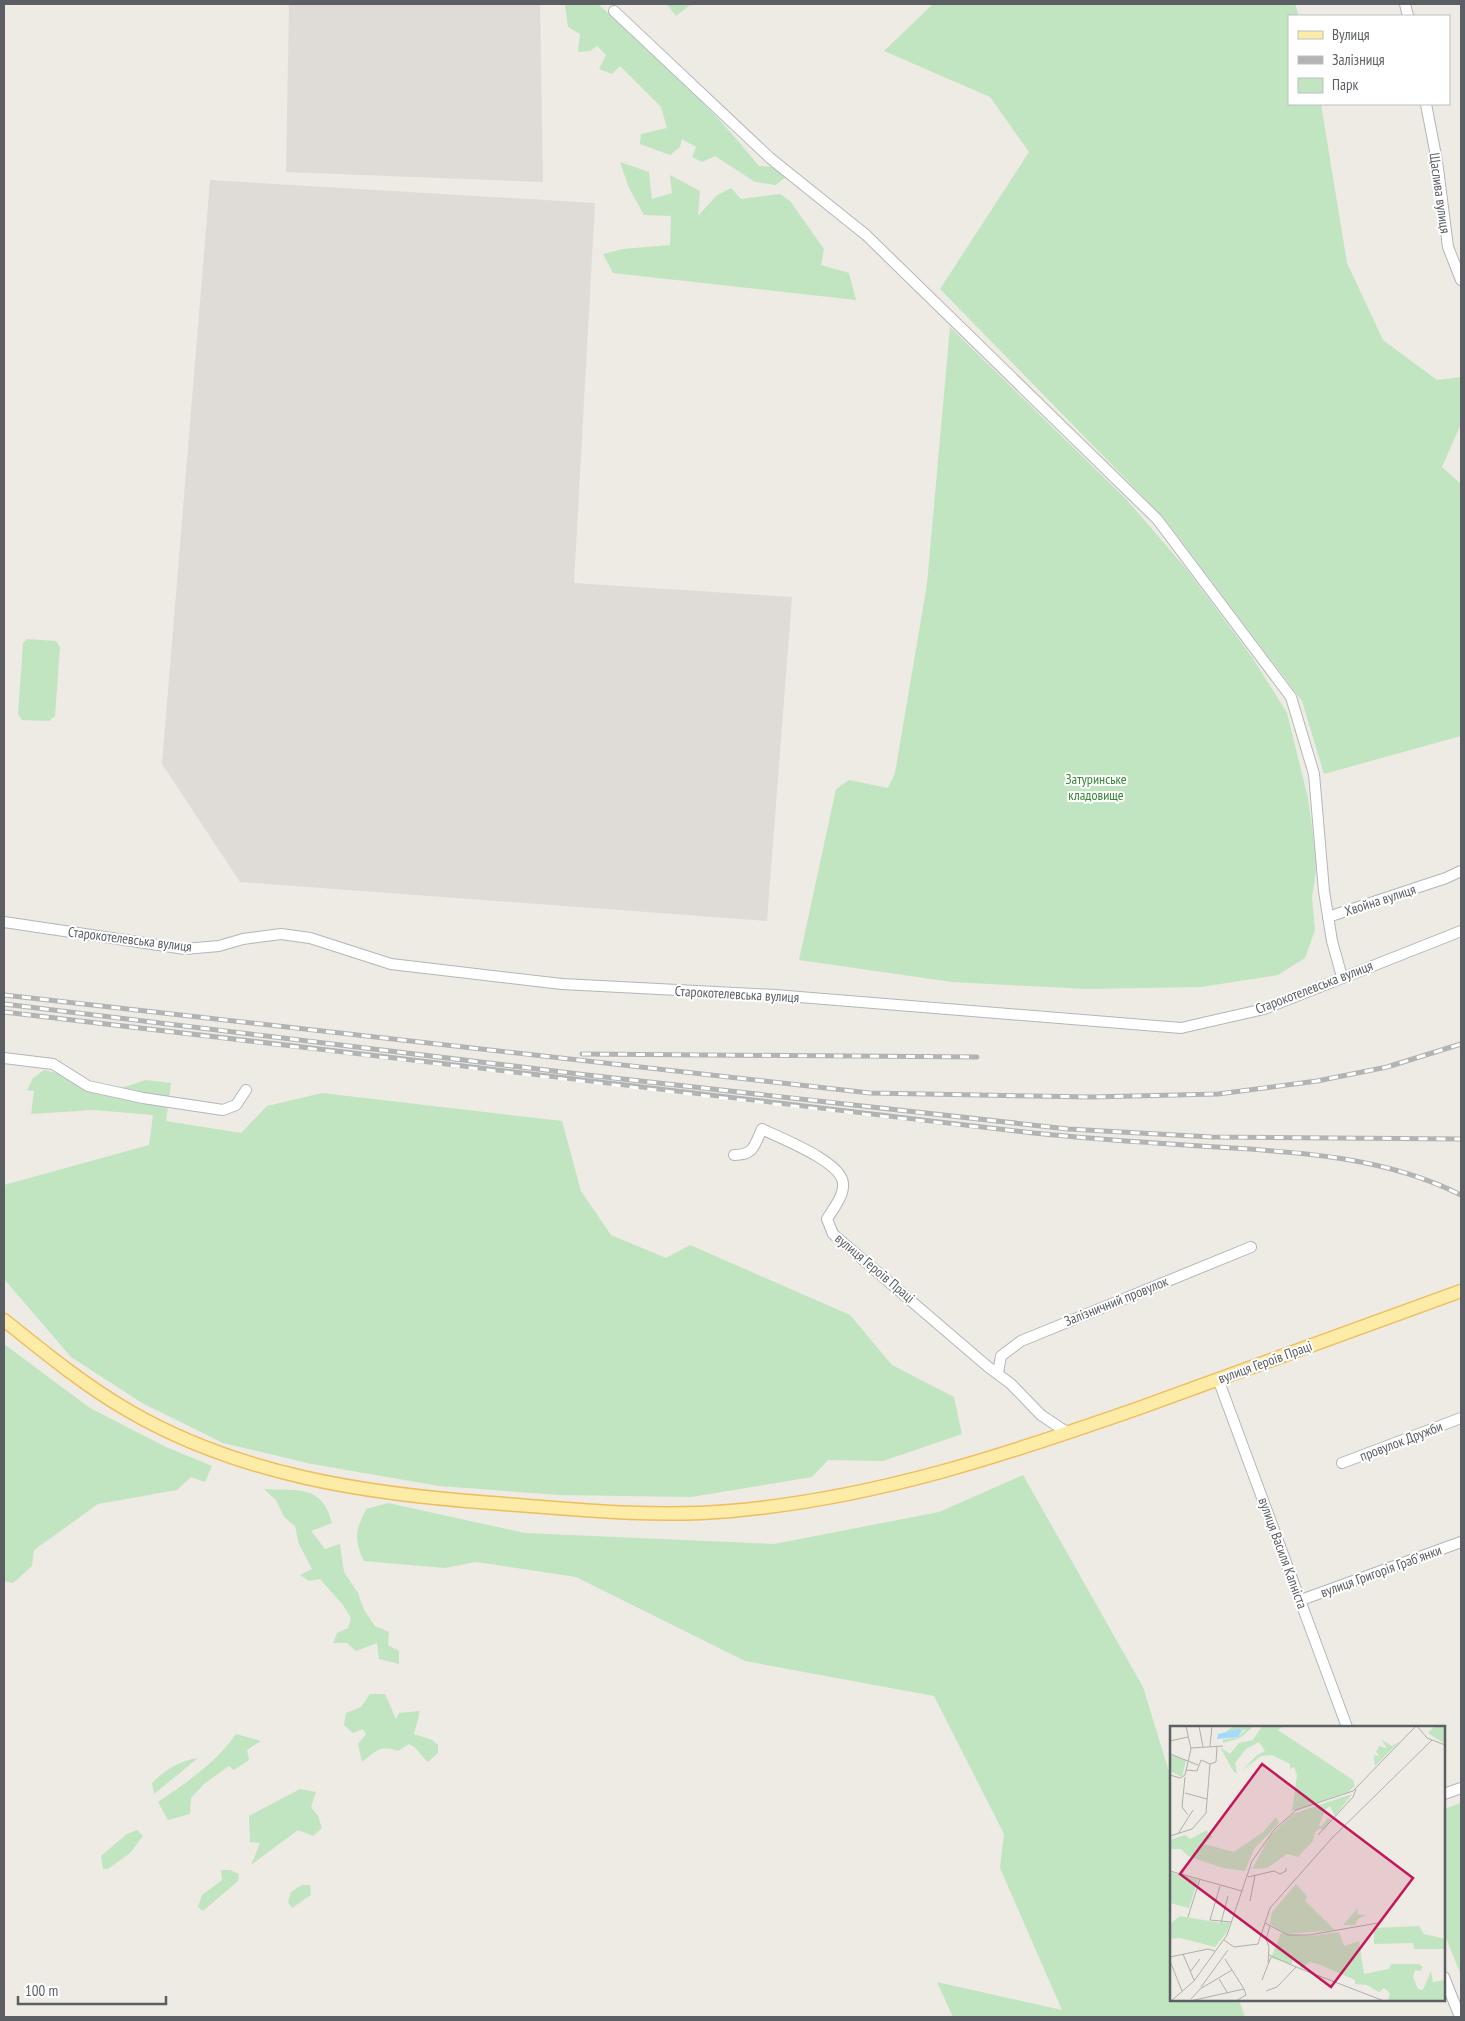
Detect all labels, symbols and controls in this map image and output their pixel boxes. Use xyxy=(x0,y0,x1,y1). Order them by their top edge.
legend xyxy=(1288,15,1450,105)
text: Вулиця xyxy=(1332,25,1370,44)
text: Залізниця xyxy=(1332,50,1385,69)
text: Парк xyxy=(1332,75,1358,94)
street label: Щаслива вулиця xyxy=(1425,152,1455,234)
park label: Затуринське кладовище xyxy=(1065,770,1127,804)
street label: Хвойна вулиця xyxy=(1342,880,1418,920)
street label: Старокотелевська вулиця xyxy=(67,922,193,956)
street label: Старокотелевська вулиця xyxy=(1253,956,1375,1018)
street label: Старокотелевська вулиця xyxy=(674,982,800,1006)
street label: вулиця Героїв Праці xyxy=(831,1229,919,1307)
street label: Залізничний провулок xyxy=(1061,1272,1171,1330)
street label: вулиця Героїв Праці xyxy=(1215,1337,1315,1387)
street label: провулок Дружби xyxy=(1357,1417,1445,1465)
street label: вулиця Василя Капніста xyxy=(1255,1495,1311,1611)
street label: вулиця Григорія Грабʼянки xyxy=(1318,1541,1444,1601)
inset map xyxy=(1170,1726,1445,2001)
scale bar xyxy=(18,1974,165,2006)
text: 100 m xyxy=(25,1981,58,2000)

